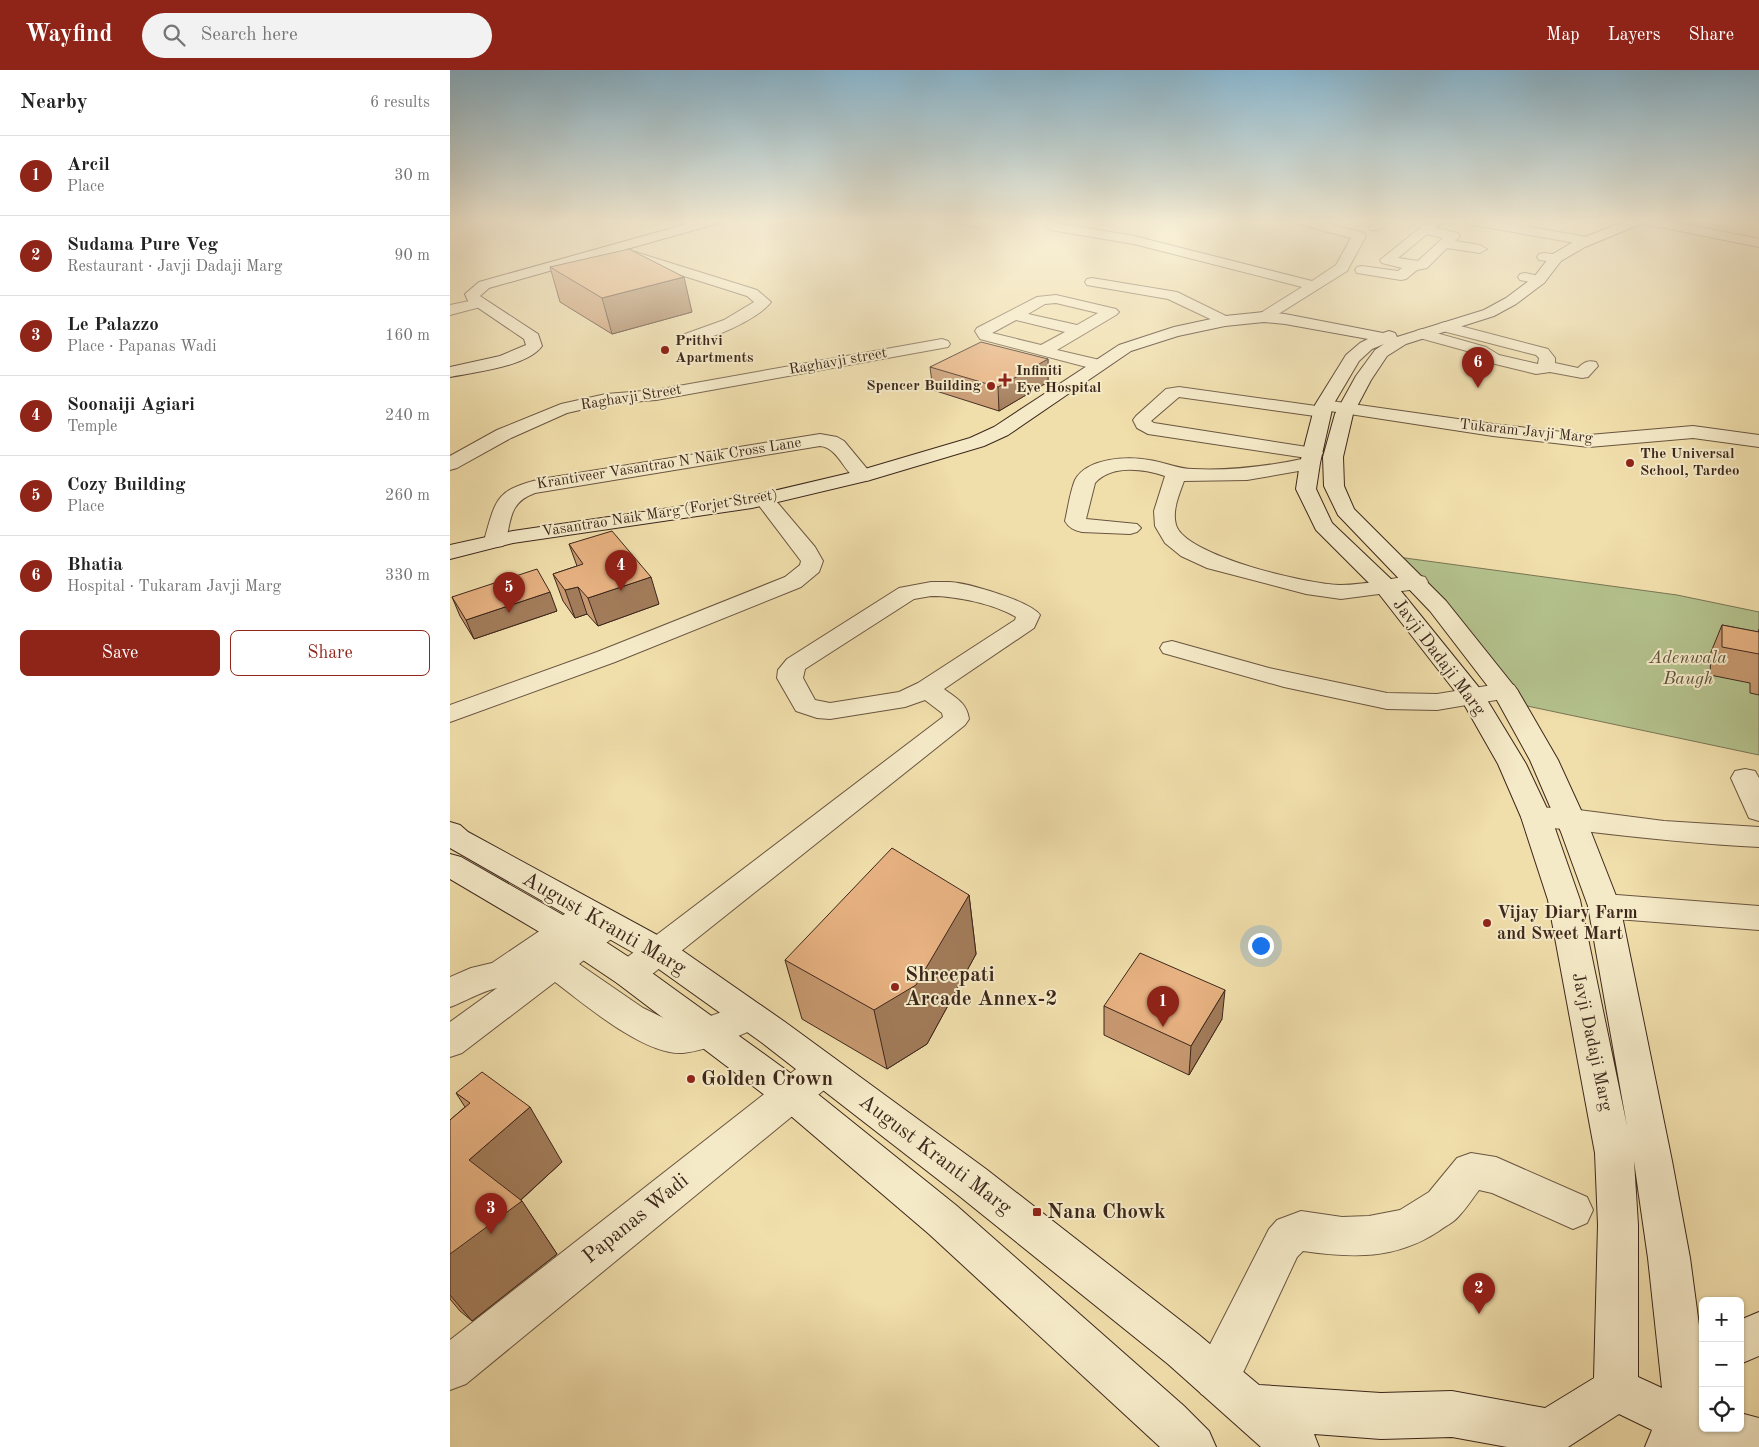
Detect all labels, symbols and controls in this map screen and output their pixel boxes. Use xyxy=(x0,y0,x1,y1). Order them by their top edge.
search box xyxy=(142,13,492,58)
icon: search xyxy=(160,21,188,49)
text: Wayfind xyxy=(25,23,112,47)
text: Search here xyxy=(200,26,298,45)
text: Map xyxy=(1546,26,1580,44)
text: Layers xyxy=(1608,26,1660,44)
text: Share xyxy=(1688,26,1734,44)
text: Nearby xyxy=(20,92,88,113)
text: 6 results xyxy=(370,95,430,111)
text: Arcil xyxy=(67,156,110,175)
text: 1 xyxy=(31,168,41,184)
text: 30 m xyxy=(394,168,430,184)
text: Place xyxy=(67,179,104,195)
text: Sudama Pure Veg xyxy=(67,236,218,255)
text: 2 xyxy=(31,248,41,264)
text: 90 m xyxy=(394,248,430,264)
text: Restaurant · Javji Dadaji Marg xyxy=(67,259,282,275)
text: Le Palazzo xyxy=(67,316,159,335)
text: 3 xyxy=(31,328,41,344)
text: 160 m xyxy=(385,328,430,344)
place label: Prithvi Apartments xyxy=(675,334,753,366)
text: Place · Papanas Wadi xyxy=(67,339,217,355)
marker: Prithvi Apartments xyxy=(659,344,671,356)
street label: Raghavji street xyxy=(788,346,888,378)
pin: 6 xyxy=(1462,347,1494,388)
place label: Infiniti Eye Hospital xyxy=(1016,364,1102,396)
marker: Infiniti Eye Hospital xyxy=(998,373,1012,387)
place label: Spencer Building xyxy=(866,379,982,394)
marker: Spencer Building xyxy=(985,380,997,392)
street label: Raghavji Street xyxy=(579,383,683,413)
text: Soonaiji Agiari xyxy=(67,396,195,415)
text: 4 xyxy=(31,408,41,424)
text: 240 m xyxy=(385,408,430,424)
street label: Tukaram Javji Marg xyxy=(1459,418,1593,446)
text: Temple xyxy=(67,419,117,435)
street label: Krantiveer Vasantrao N Naik Cross Lane xyxy=(535,436,803,492)
place label: The Universal School, Tardeo xyxy=(1640,447,1740,479)
marker: The Universal School, Tardeo xyxy=(1624,457,1636,469)
text: Cozy Building xyxy=(67,476,185,495)
text: 5 xyxy=(31,488,41,504)
text: 260 m xyxy=(385,488,430,504)
street label: Vasantrao Naik Marg (Forjet Street) xyxy=(541,488,779,540)
text: Place xyxy=(67,499,104,515)
pin: 4 xyxy=(605,550,637,591)
text: Bhatia xyxy=(67,556,123,575)
text: 6 xyxy=(31,568,41,584)
text: 330 m xyxy=(385,568,430,584)
pin: 5 xyxy=(493,572,525,613)
text: Hospital · Tukaram Javji Marg xyxy=(67,579,281,595)
street label: Javji Dadaji Marg xyxy=(1389,595,1489,719)
button: Save xyxy=(20,630,220,676)
button: Share xyxy=(230,630,430,676)
park label: Adenwala Baugh xyxy=(1648,649,1727,688)
street label: August Kranti Marg xyxy=(519,869,690,980)
place label: Vijay Diary Farm and Sweet Mart xyxy=(1497,904,1638,943)
marker: Vijay Diary Farm and Sweet Mart xyxy=(1481,917,1493,929)
your location xyxy=(1248,933,1274,959)
place label: Shreepati Arcade Annex-2 xyxy=(905,965,1058,1010)
street label: Javji Dadaji Marg xyxy=(1569,971,1616,1113)
marker: Shreepati Arcade Annex-2 xyxy=(889,981,901,993)
pin: 1 xyxy=(1147,986,1179,1027)
place label: Golden Crown xyxy=(701,1069,833,1090)
marker: Golden Crown xyxy=(685,1073,697,1085)
street label: August Kranti Marg xyxy=(855,1091,1016,1220)
street label: Papanas Wadi xyxy=(579,1170,693,1268)
pin: 3 xyxy=(475,1193,507,1234)
place label: Nana Chowk xyxy=(1047,1202,1166,1223)
marker: Nana Chowk xyxy=(1031,1206,1043,1218)
pin: 2 xyxy=(1463,1273,1495,1314)
map controls xyxy=(1699,1297,1744,1432)
button: + xyxy=(1699,1297,1744,1342)
button: − xyxy=(1699,1342,1744,1387)
button: locate xyxy=(1699,1387,1744,1432)

